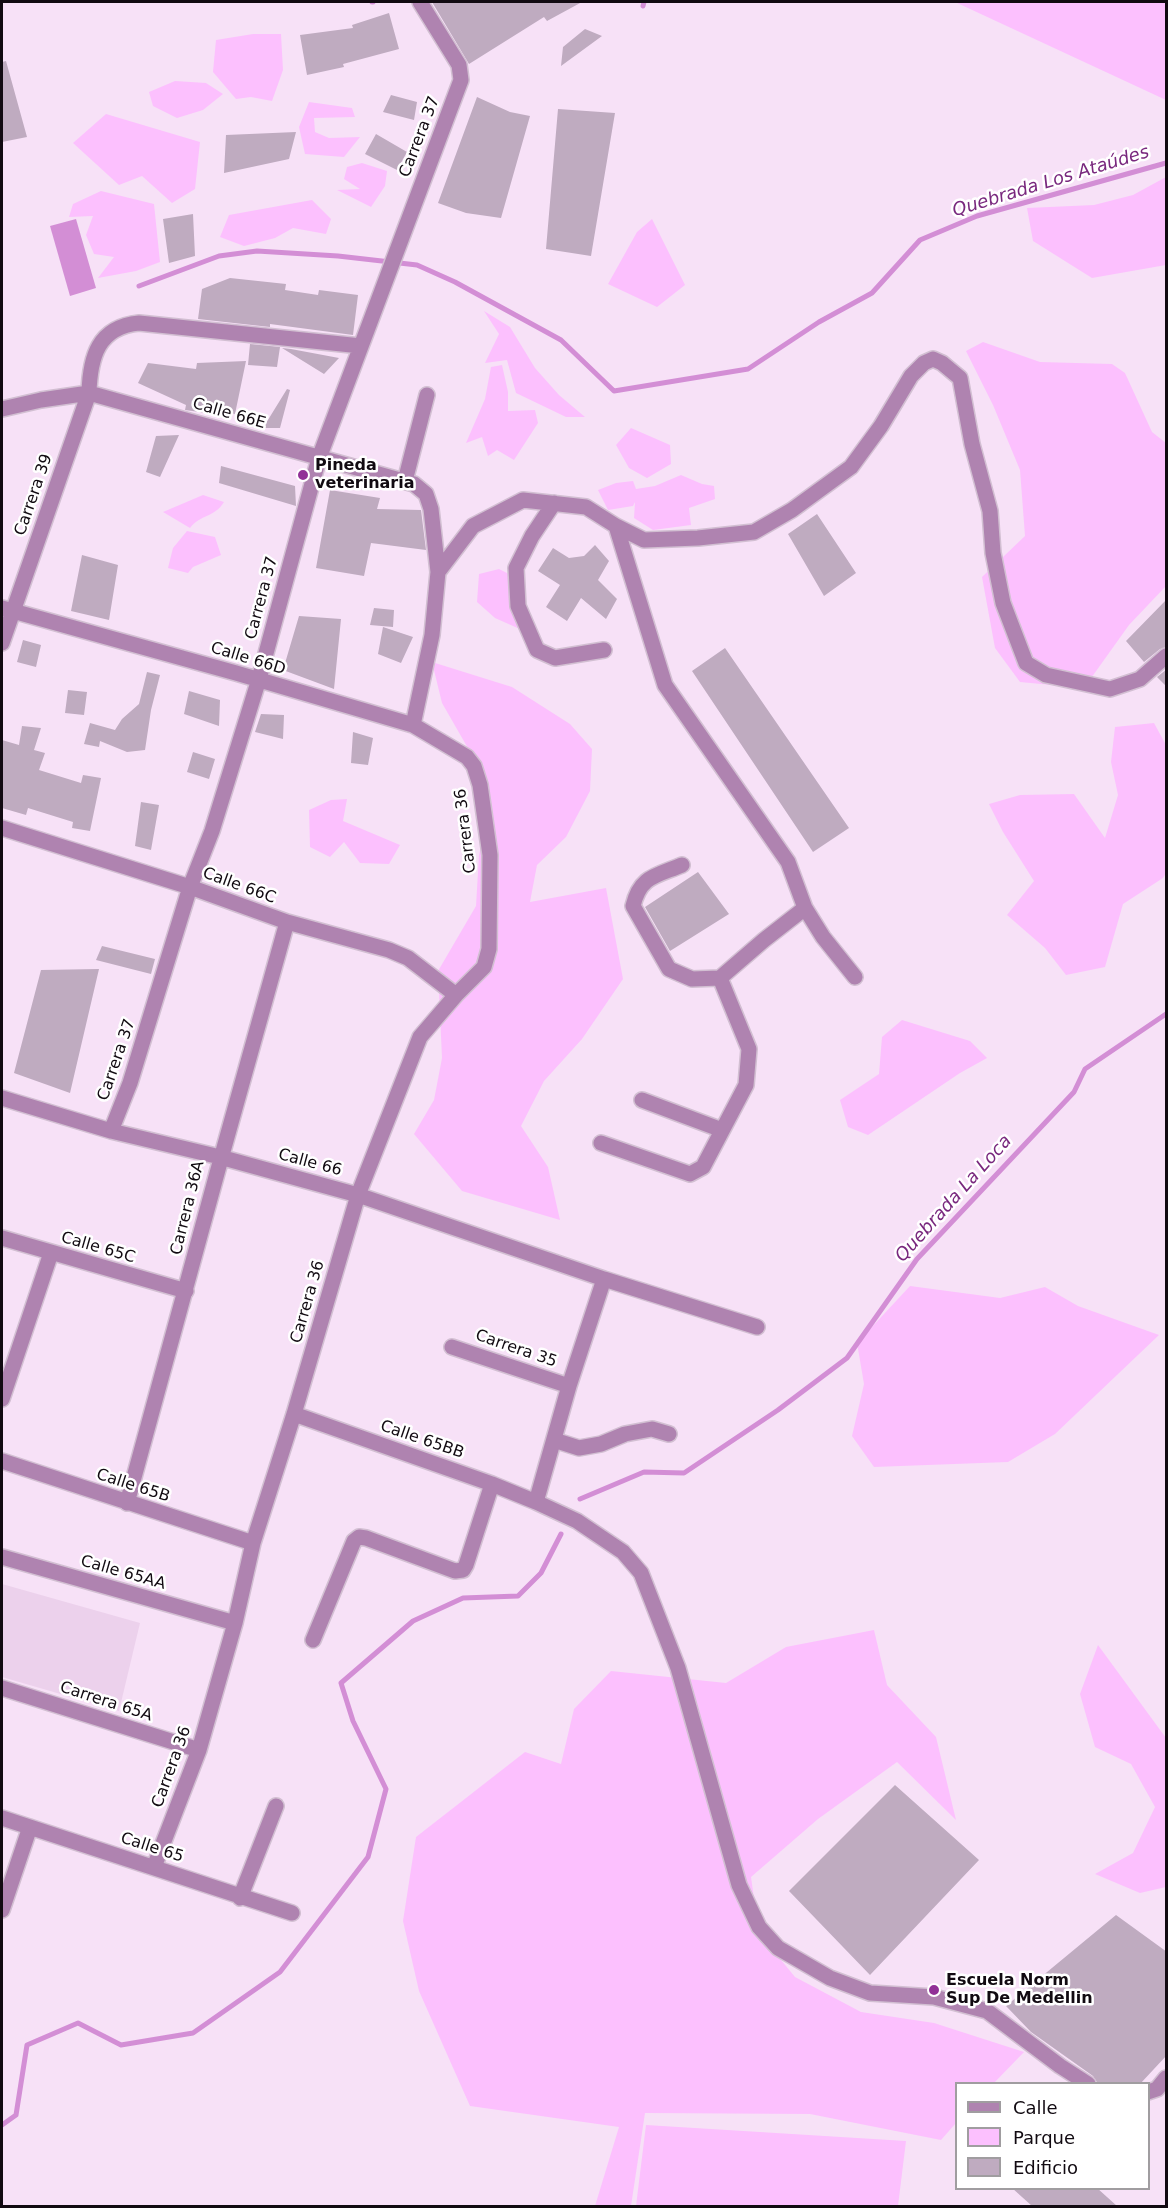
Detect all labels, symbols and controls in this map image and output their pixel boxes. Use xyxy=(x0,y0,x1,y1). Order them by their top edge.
street label: Carrera 37 xyxy=(396,94,444,180)
water label: Quebrada Los Ataúdes xyxy=(950,142,1152,222)
street label: Calle 66E xyxy=(190,394,268,434)
street label: Carrera 39 xyxy=(11,452,57,538)
place label: Pineda veterinaria xyxy=(315,456,415,494)
marker: Pineda veterinaria xyxy=(296,468,310,482)
street label: Carrera 37 xyxy=(242,554,282,642)
street label: Calle 66D xyxy=(208,638,288,680)
street label: Carrera 36 xyxy=(451,788,481,874)
street label: Calle 66C xyxy=(200,864,278,908)
street label: Carrera 37 xyxy=(94,1017,140,1103)
water label: Quebrada La Loca xyxy=(891,1131,1017,1267)
street label: Calle 66 xyxy=(276,1145,344,1181)
street label: Carrera 36A xyxy=(167,1159,209,1257)
street label: Calle 65C xyxy=(59,1228,137,1268)
street label: Carrera 36 xyxy=(287,1258,329,1346)
street label: Carrera 35 xyxy=(473,1326,559,1372)
street label: Calle 65BB xyxy=(378,1417,466,1463)
street label: Calle 65B xyxy=(94,1465,172,1507)
street label: Calle 65AA xyxy=(78,1552,168,1594)
street label: Carrera 65A xyxy=(57,1678,155,1726)
street label: Carrera 36 xyxy=(148,1724,196,1810)
street label: Calle 65 xyxy=(118,1829,186,1867)
place label: Escuela Norm Sup De Medellin xyxy=(946,1971,1093,2009)
marker: Escuela Norm Sup De Medellin xyxy=(927,1983,941,1997)
legend xyxy=(955,2082,1150,2190)
text: Calle xyxy=(1013,2097,1058,2118)
text: Parque xyxy=(1013,2127,1075,2148)
text: Edificio xyxy=(1013,2157,1078,2178)

